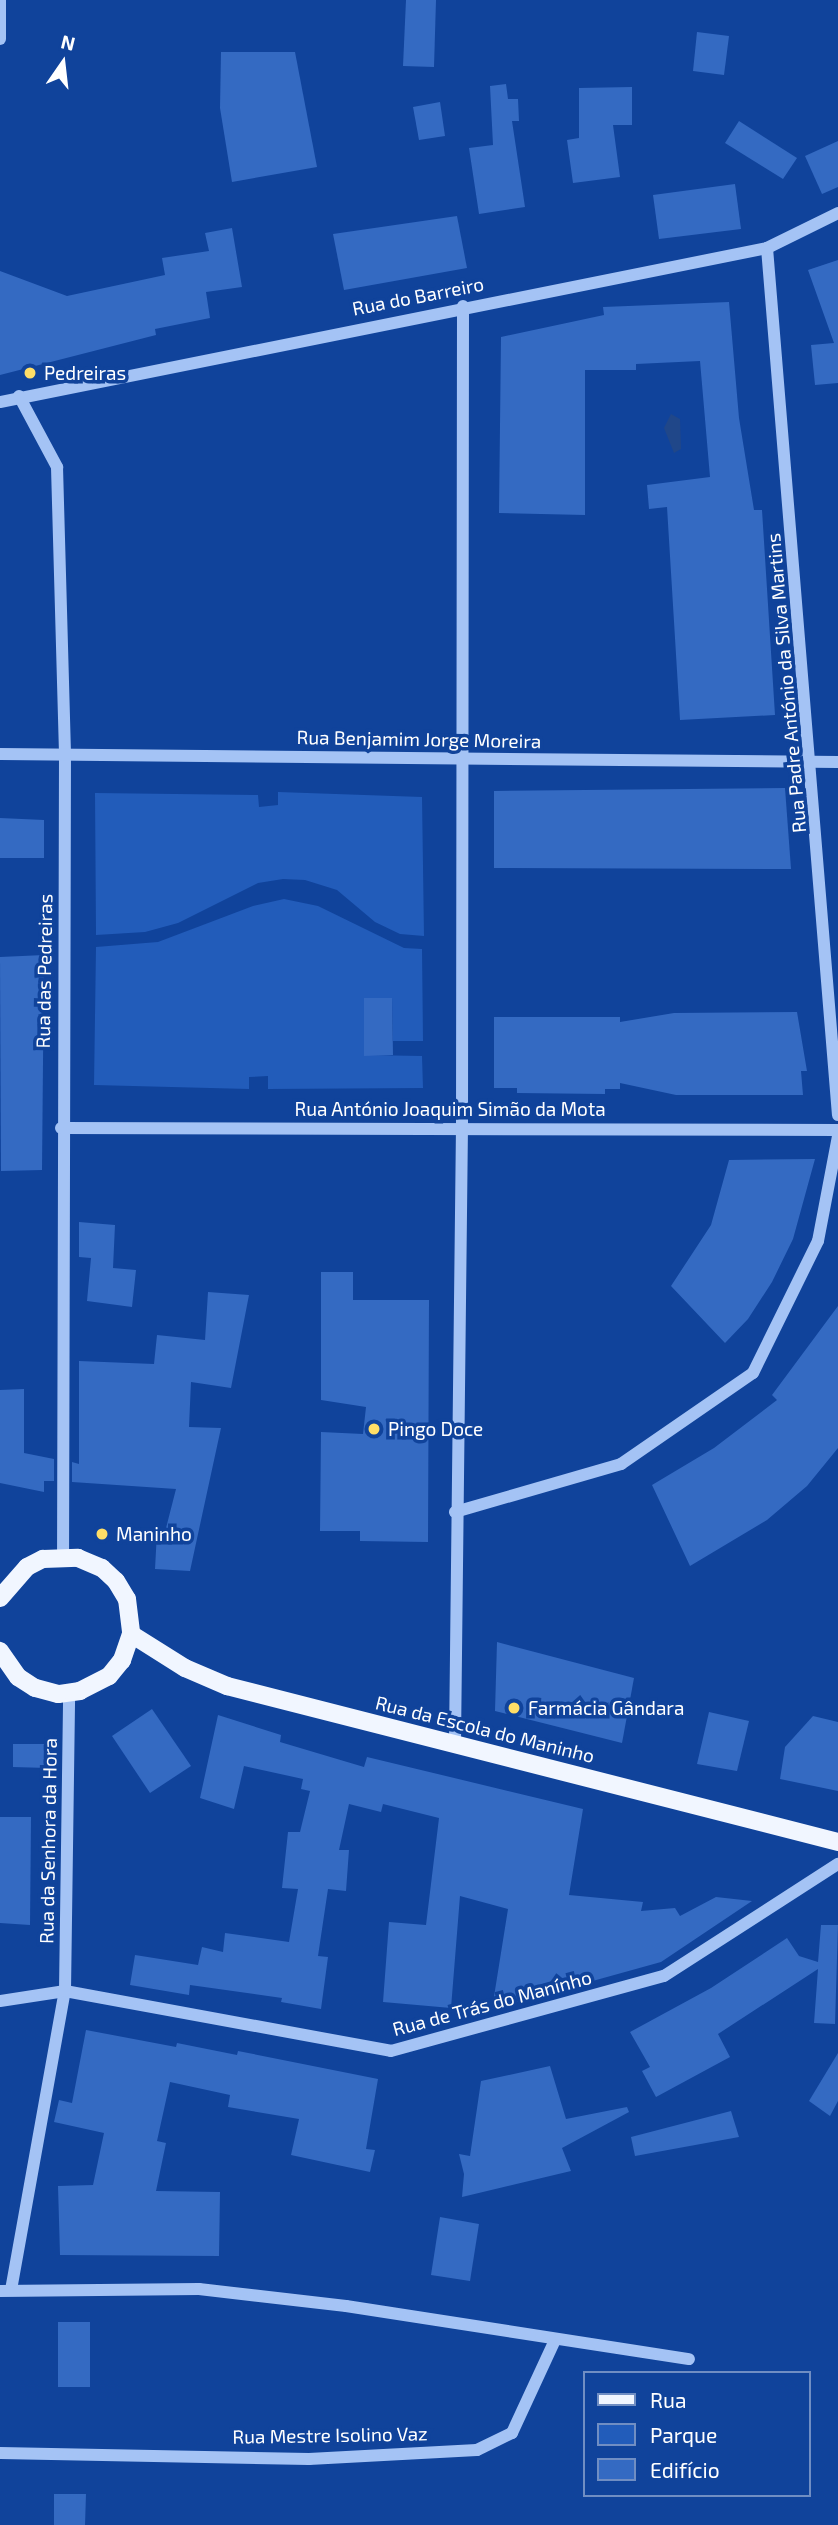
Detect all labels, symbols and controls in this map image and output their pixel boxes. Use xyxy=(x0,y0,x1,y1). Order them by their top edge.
north arrow xyxy=(28,28,98,98)
text: N xyxy=(59,29,78,55)
street label: Rua do Barreiro xyxy=(350,272,486,320)
place label: Pedreiras xyxy=(44,362,126,384)
marker: Pedreiras xyxy=(22,365,38,381)
street label: Rua Padre António da Silva Martins xyxy=(762,532,810,834)
street label: Rua Benjamim Jorge Moreira xyxy=(296,725,542,753)
street label: Rua das Pedreiras xyxy=(31,894,57,1048)
street label: Rua António Joaquim Simão da Mota xyxy=(294,1098,606,1120)
place label: Pingo Doce xyxy=(388,1418,483,1440)
marker: Pingo Doce xyxy=(366,1421,382,1437)
place label: Maninho xyxy=(116,1523,192,1545)
marker: Maninho xyxy=(94,1526,110,1542)
street label: Rua da Escola do Maninho xyxy=(373,1691,597,1767)
place label: Farmácia Gândara xyxy=(528,1697,684,1719)
marker: Farmácia Gândara xyxy=(506,1700,522,1716)
street label: Rua da Senhora da Hora xyxy=(35,1738,61,1944)
street label: Rua de Trás do Manínho xyxy=(390,1965,594,2041)
legend xyxy=(582,2371,810,2497)
text: Rua xyxy=(650,2387,686,2412)
street label: Rua Mestre Isolino Vaz xyxy=(232,2422,428,2448)
text: Parque xyxy=(650,2422,717,2447)
text: Edifício xyxy=(650,2457,720,2482)

